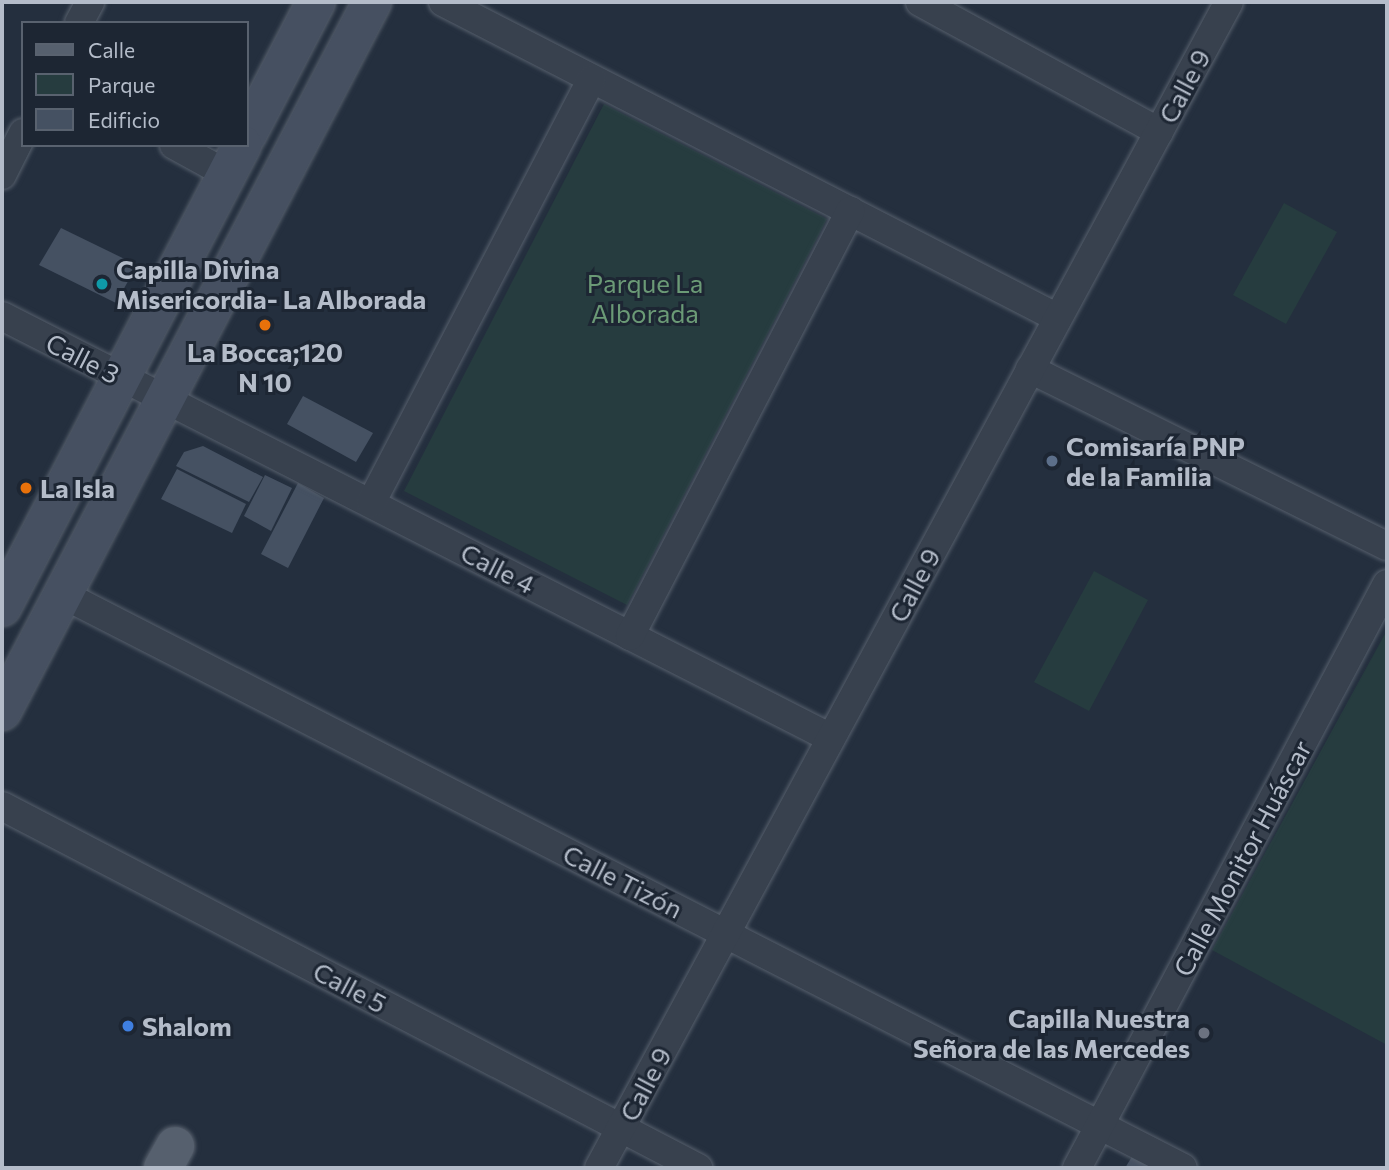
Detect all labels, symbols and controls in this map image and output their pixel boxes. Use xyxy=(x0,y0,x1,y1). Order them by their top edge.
legend xyxy=(21,21,248,147)
text: Calle xyxy=(88,37,135,62)
street label: Calle 9 xyxy=(1152,44,1216,128)
text: Parque xyxy=(88,72,155,97)
text: Edificio xyxy=(88,107,160,132)
place label: Capilla Divina Misericordia- La Alborada xyxy=(116,253,426,314)
park label: Parque La Alborada xyxy=(587,267,703,328)
marker: Capilla Divina Misericordia- La Alborada xyxy=(94,276,110,292)
marker: La Bocca;120 N 10 xyxy=(257,317,273,333)
street label: Calle 3 xyxy=(41,326,125,390)
place label: La Bocca;120 N 10 xyxy=(187,336,343,398)
place label: Comisaría PNP de la Familia xyxy=(1066,430,1245,492)
marker: Comisaría PNP de la Familia xyxy=(1044,453,1060,469)
place label: La Isla xyxy=(40,472,115,504)
marker: La Isla xyxy=(18,480,34,496)
street label: Calle 4 xyxy=(456,536,540,600)
street label: Calle 9 xyxy=(882,543,946,627)
street label: Calle Monitor Huáscar xyxy=(1167,735,1317,981)
street label: Calle Tizón xyxy=(558,838,688,924)
street label: Calle 5 xyxy=(308,955,392,1019)
place label: Capilla Nuestra Señora de las Mercedes xyxy=(913,1002,1190,1064)
place label: Shalom xyxy=(142,1010,232,1042)
marker: Shalom xyxy=(120,1018,136,1034)
marker: Capilla Nuestra Señora de las Mercedes xyxy=(1196,1025,1212,1041)
street label: Calle 9 xyxy=(613,1042,677,1126)

